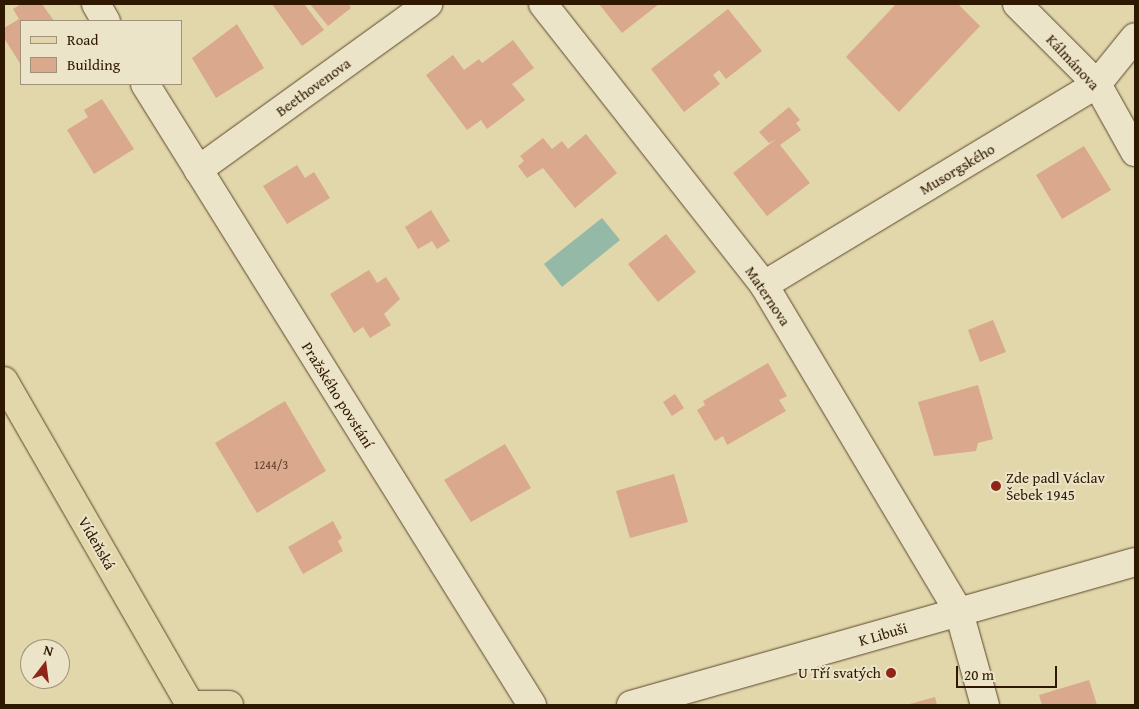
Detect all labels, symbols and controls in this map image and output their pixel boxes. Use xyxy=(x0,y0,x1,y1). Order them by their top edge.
legend xyxy=(20,20,182,85)
text: Road xyxy=(67,29,98,50)
street label: Kálmánova xyxy=(1043,30,1103,94)
text: Building xyxy=(67,54,120,75)
street label: Beethovenova xyxy=(272,54,354,120)
street label: Musorgského xyxy=(916,140,998,198)
street label: Maternova xyxy=(742,263,794,329)
street label: Pražského povstání xyxy=(298,339,378,451)
house number: 1244/3 xyxy=(254,458,288,472)
place label: Zde padl Václav Šebek 1945 xyxy=(1006,468,1105,503)
marker: Zde padl Václav Šebek 1945 xyxy=(990,480,1002,492)
street label: Vídeňská xyxy=(75,513,119,573)
street label: K Libuši xyxy=(857,618,909,650)
north arrow xyxy=(20,639,70,689)
text: N xyxy=(42,640,56,661)
scale bar xyxy=(959,656,1060,688)
place label: U Tří svatých xyxy=(798,664,881,682)
text: 20 m xyxy=(964,664,994,685)
marker: U Tří svatých xyxy=(885,667,897,679)

